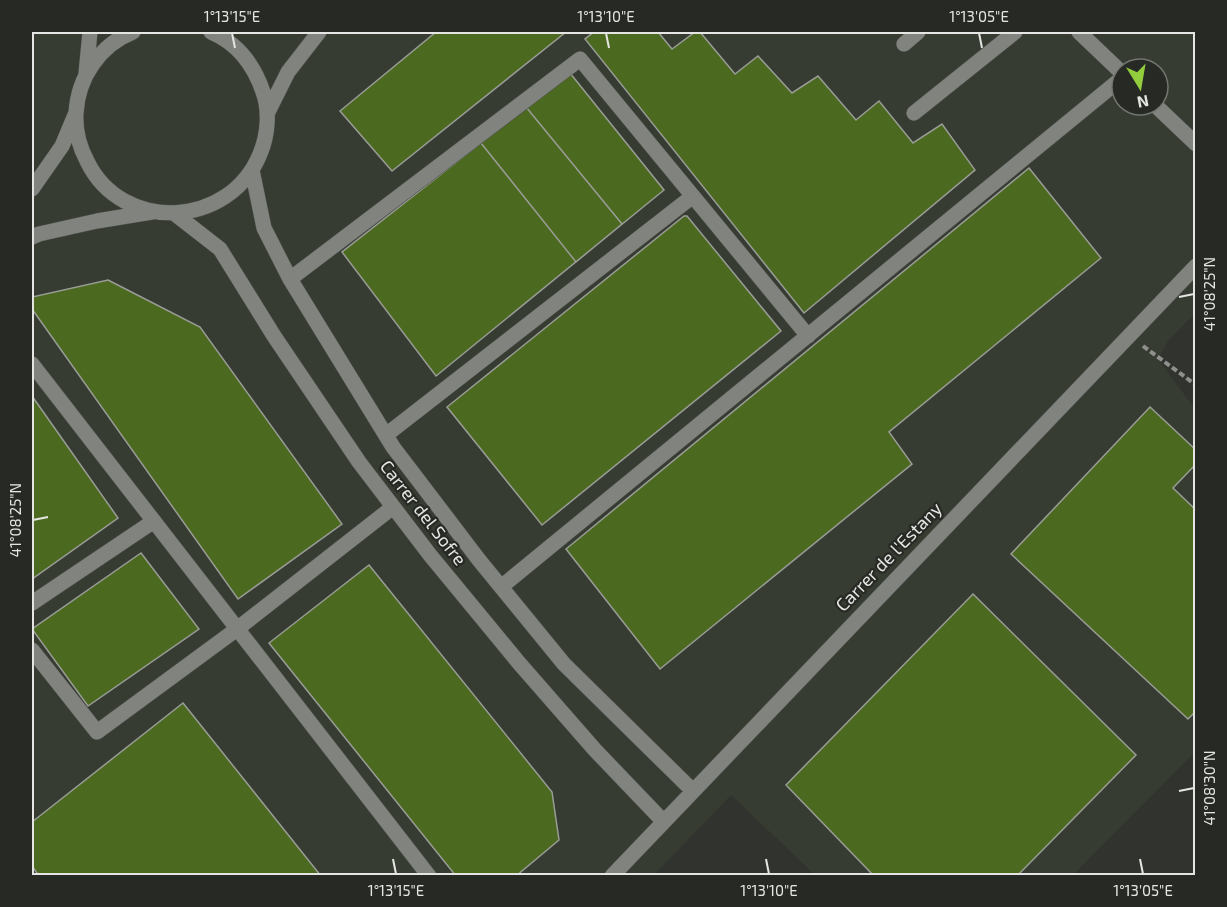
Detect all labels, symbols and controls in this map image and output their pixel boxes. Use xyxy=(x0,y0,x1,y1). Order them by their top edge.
text: 1°13'15"E xyxy=(204,7,260,25)
text: 1°13'10"E xyxy=(577,7,635,25)
text: 1°13'05"E xyxy=(949,7,1009,25)
north arrow xyxy=(1110,57,1170,117)
text: N xyxy=(1135,92,1150,113)
text: 41°08'25"N xyxy=(1200,257,1218,331)
street label: Carrer del Sofre xyxy=(376,455,472,569)
text: 41°08'25"N xyxy=(6,483,24,557)
street label: Carrer de l'Estany xyxy=(831,497,946,616)
text: 41°08'30"N xyxy=(1200,750,1218,826)
text: 1°13'15"E xyxy=(368,881,424,899)
text: 1°13'10"E xyxy=(740,881,798,899)
text: 1°13'05"E xyxy=(1113,881,1173,899)

